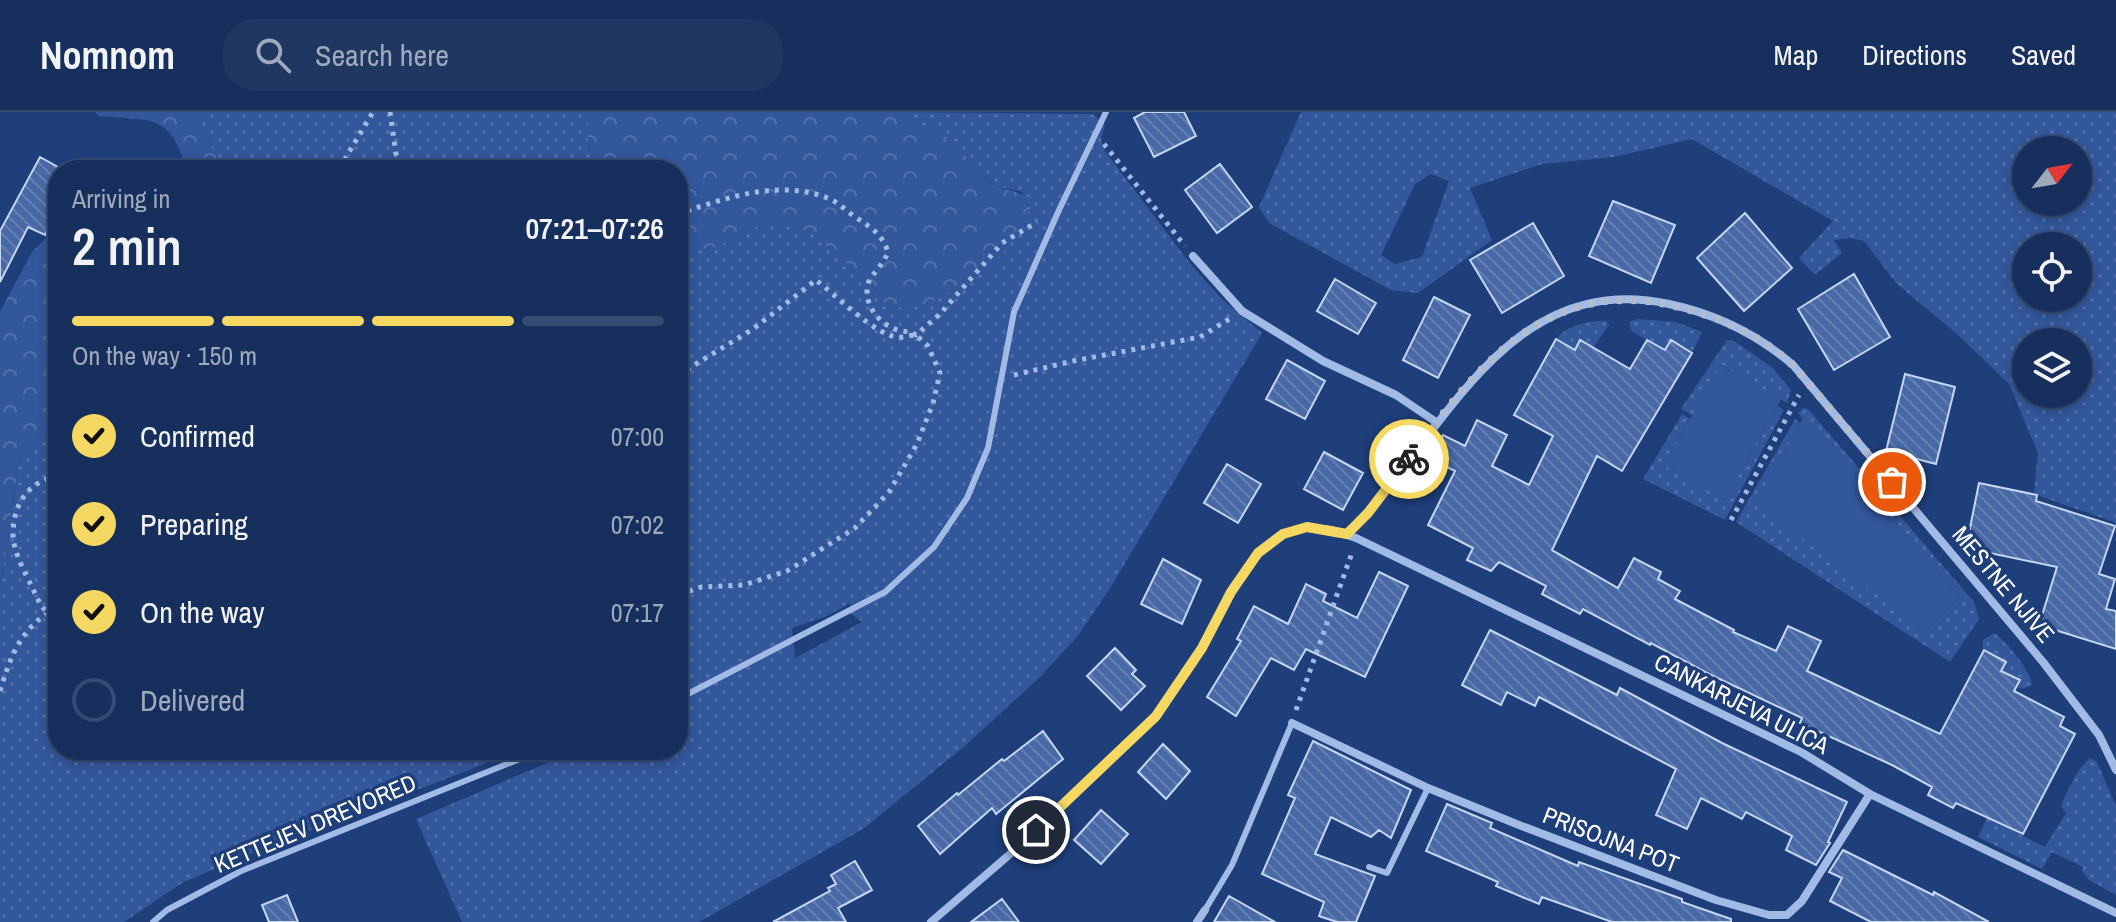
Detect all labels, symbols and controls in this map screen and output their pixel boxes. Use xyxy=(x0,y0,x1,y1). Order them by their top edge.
search box xyxy=(223,19,783,91)
text: Nomnom xyxy=(40,30,175,81)
icon: search xyxy=(251,33,295,77)
text: Search here xyxy=(315,35,449,75)
text: Map xyxy=(1774,36,1818,74)
text: Directions xyxy=(1862,36,1967,74)
text: Saved xyxy=(2011,36,2076,74)
north arrow xyxy=(2012,136,2092,216)
map controls xyxy=(2012,136,2092,408)
text: Arriving in xyxy=(72,181,170,216)
text: 07:21–07:26 xyxy=(525,208,664,248)
text: 2 min xyxy=(72,211,182,281)
button: locate xyxy=(2012,232,2092,312)
button: layers xyxy=(2012,328,2092,408)
text: On the way · 150 m xyxy=(72,338,257,373)
icon: check xyxy=(72,414,116,458)
text: Confirmed xyxy=(140,416,255,456)
text: 07:00 xyxy=(611,419,664,454)
courier xyxy=(1369,419,1449,499)
icon: bike xyxy=(1387,437,1431,481)
pin xyxy=(1858,448,1926,516)
icon: bag xyxy=(1870,460,1914,504)
icon: check xyxy=(72,502,116,546)
text: Preparing xyxy=(140,504,248,544)
text: 07:02 xyxy=(611,507,664,542)
street label: MESTNE NJIVE xyxy=(1946,519,2062,649)
icon: check xyxy=(72,590,116,634)
text: On the way xyxy=(140,592,264,632)
text: 07:17 xyxy=(611,595,664,630)
street label: CANKARJEVA ULICA xyxy=(1649,645,1836,761)
text: Delivered xyxy=(140,680,245,720)
street label: KETTEJEV DREVORED xyxy=(209,766,421,880)
pin xyxy=(1002,796,1070,864)
street label: PRISOJNA POT xyxy=(1538,798,1684,880)
icon: home xyxy=(1014,808,1058,852)

